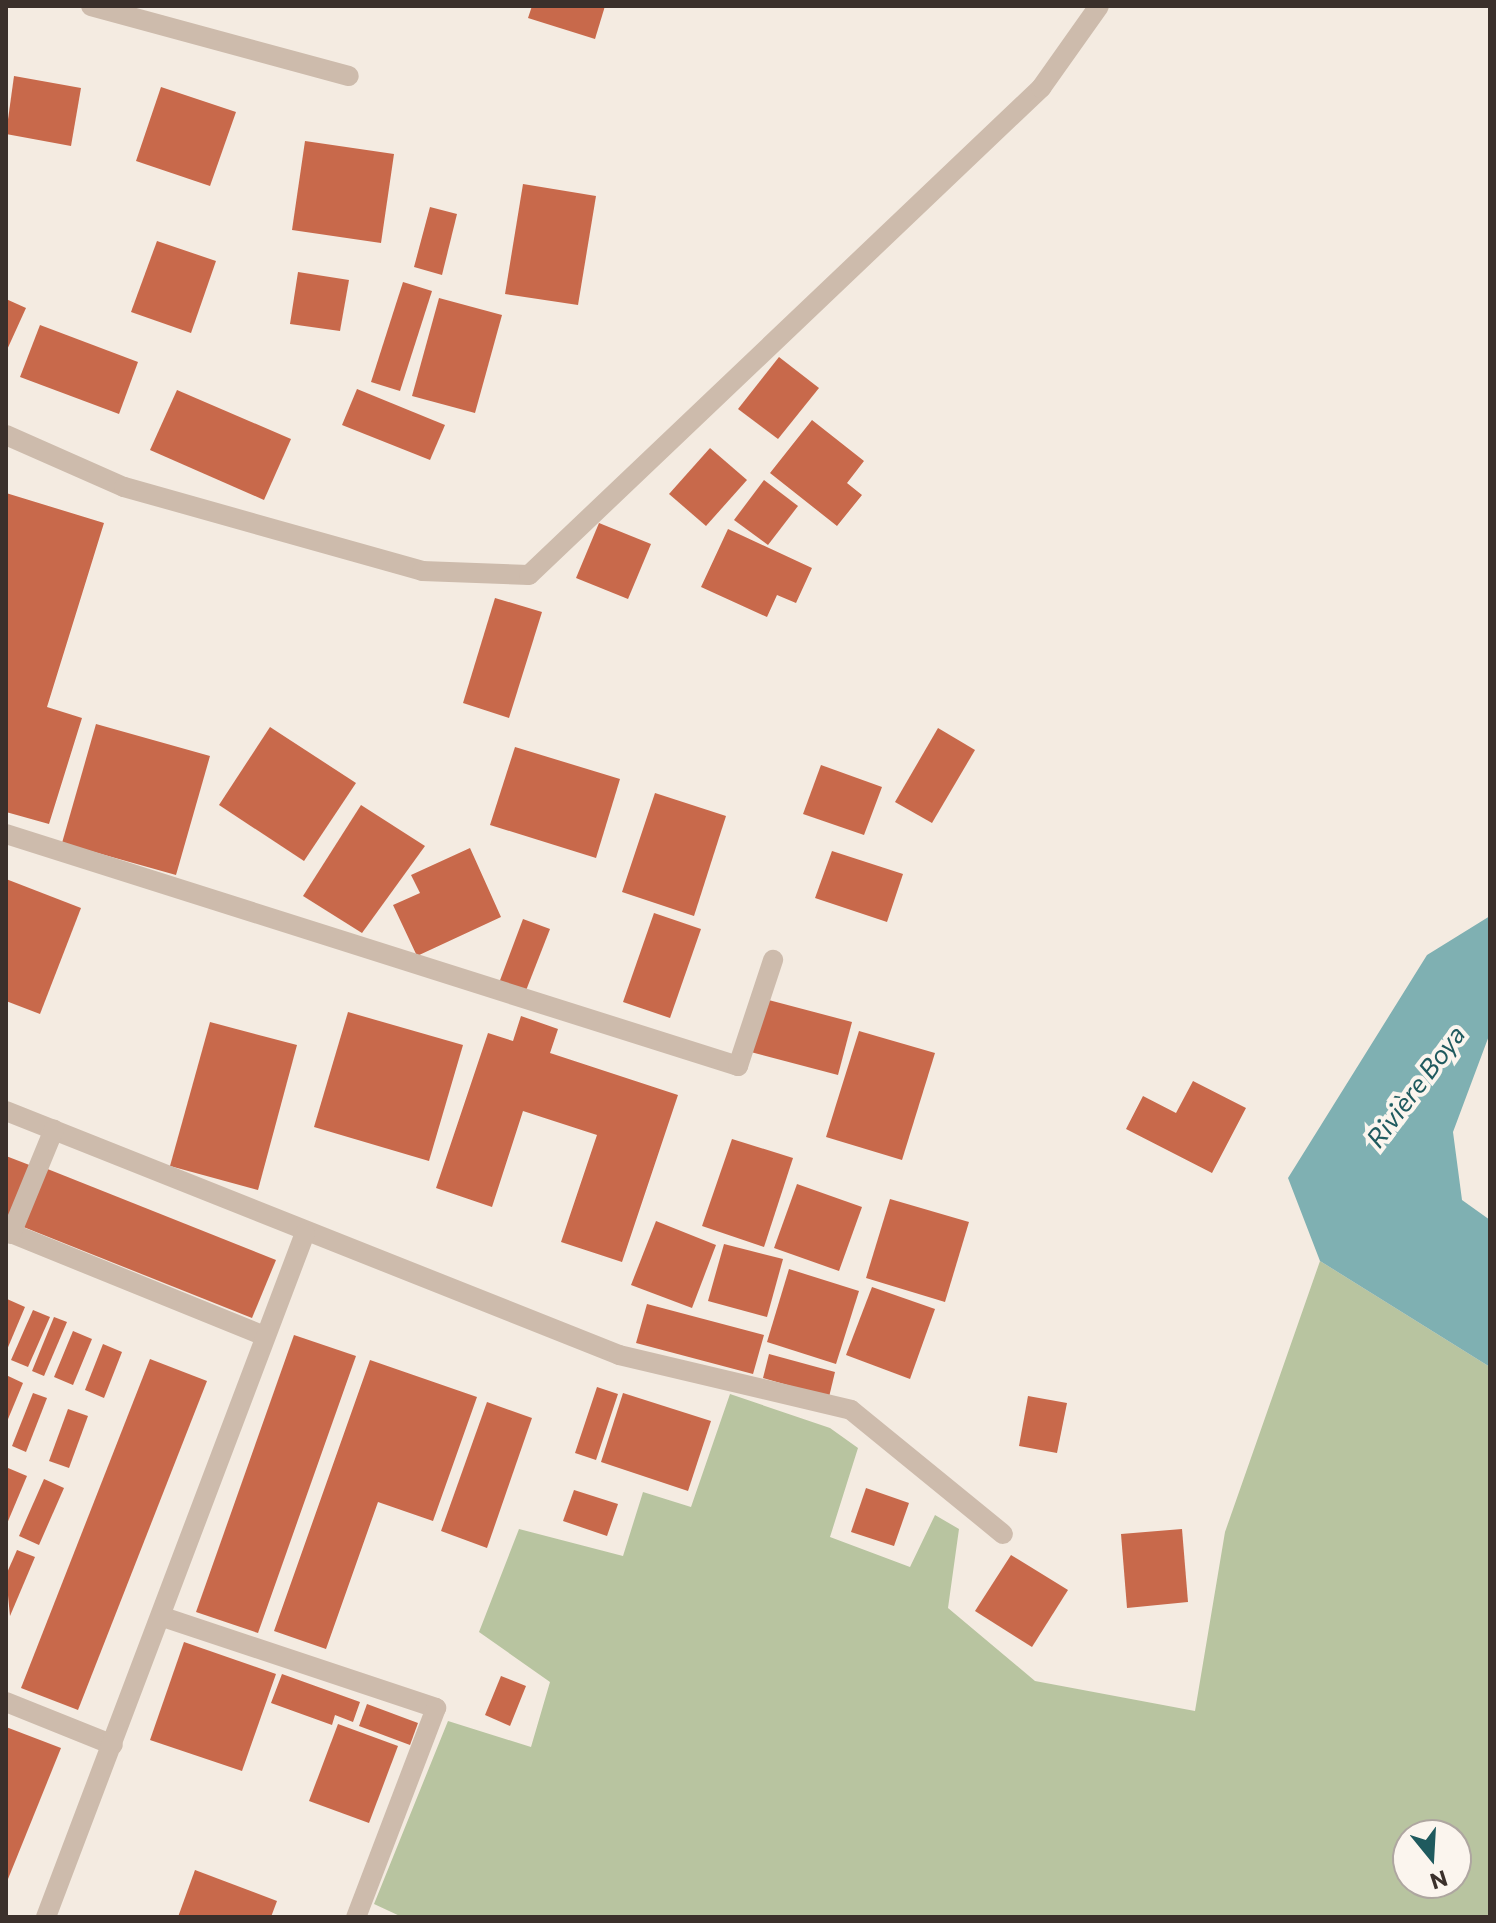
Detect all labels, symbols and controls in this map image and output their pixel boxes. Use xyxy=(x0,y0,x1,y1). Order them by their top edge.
water label: Rivière Boya xyxy=(1359,1019,1471,1153)
north arrow xyxy=(1392,1819,1472,1899)
text: N xyxy=(1427,1865,1451,1896)

